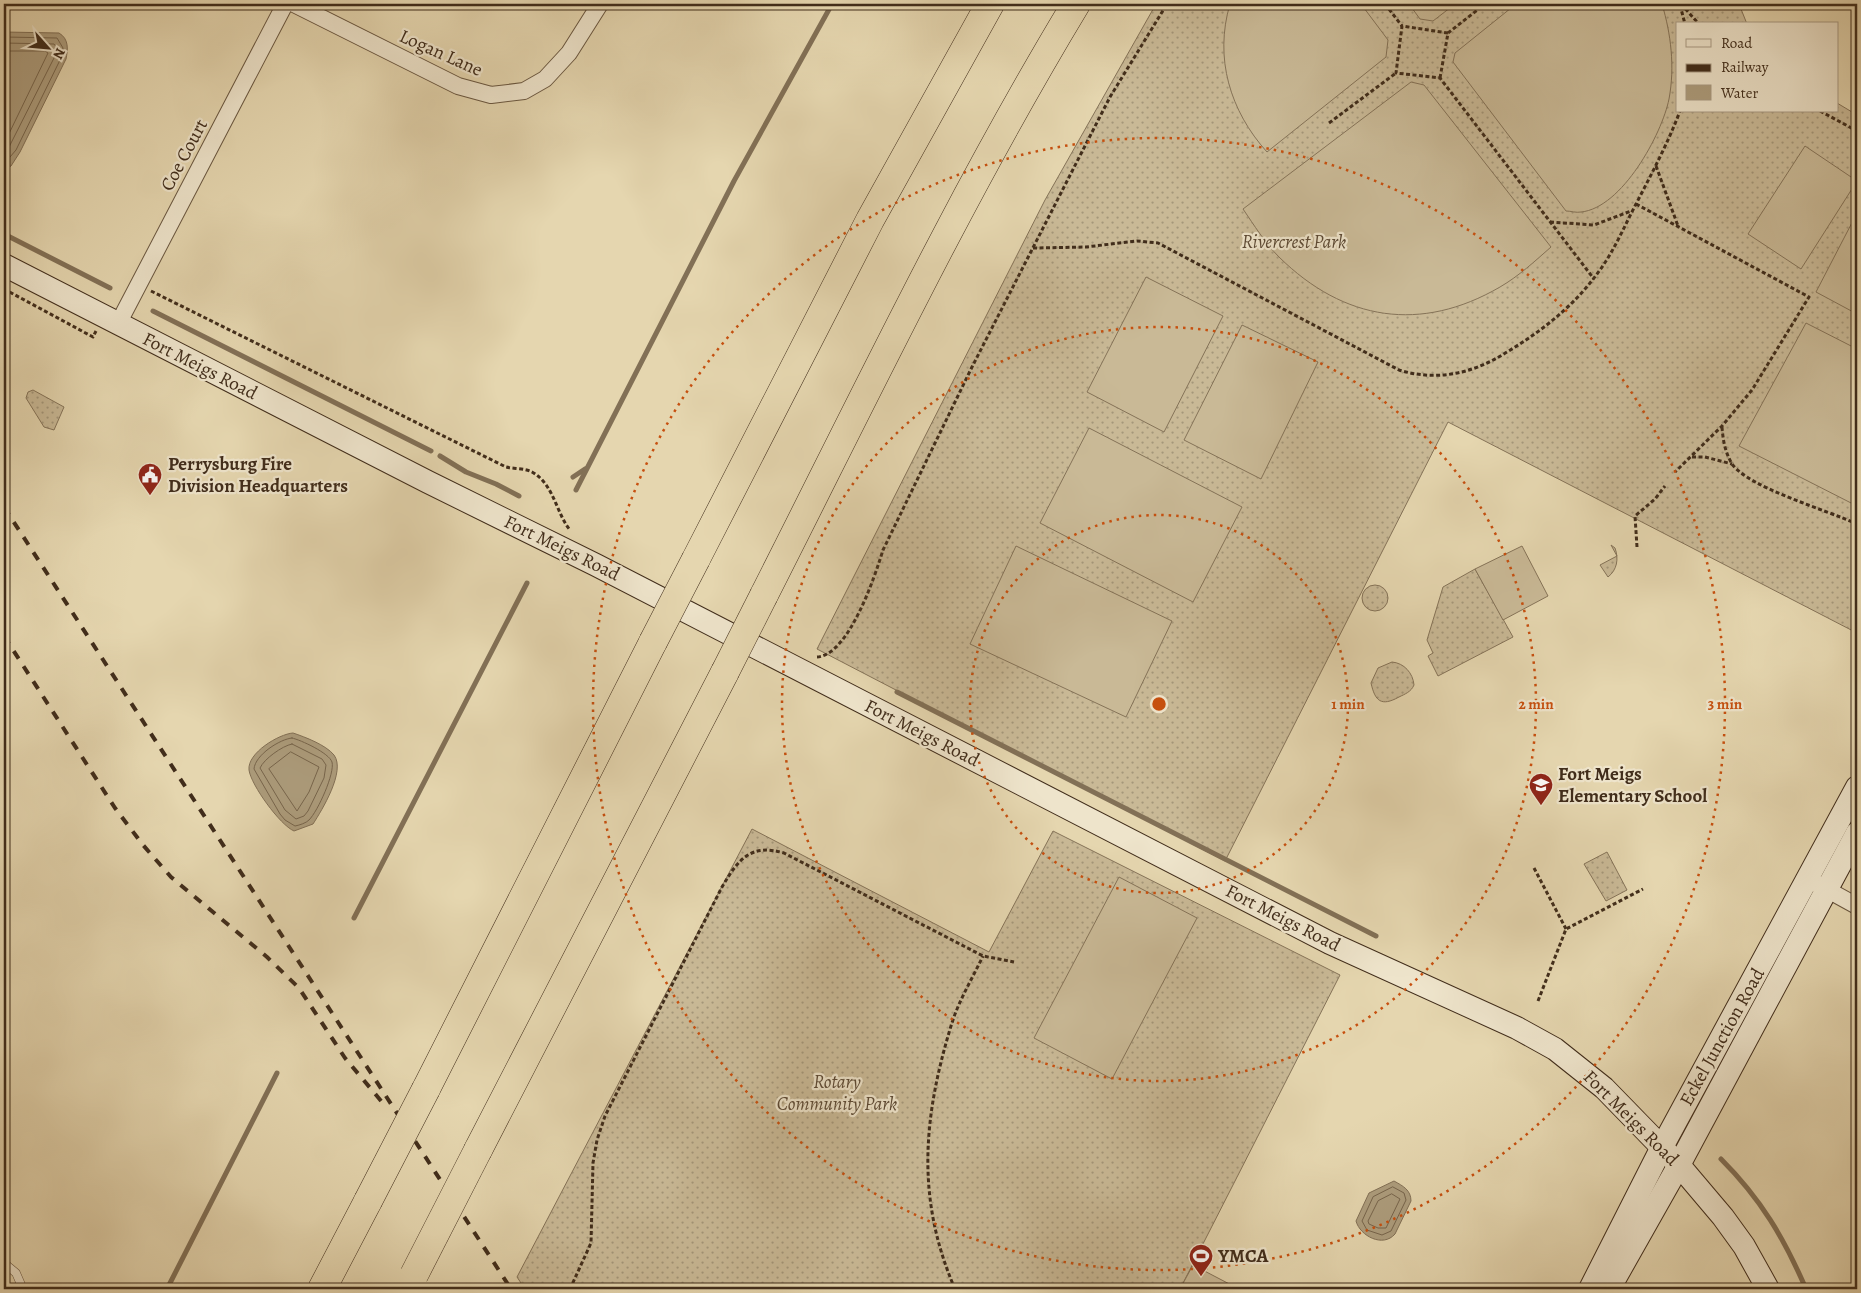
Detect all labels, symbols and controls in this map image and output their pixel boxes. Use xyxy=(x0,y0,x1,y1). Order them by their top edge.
north arrow xyxy=(22,22,72,72)
legend xyxy=(1676,22,1838,112)
street label: Logan Lane xyxy=(395,23,487,83)
text: Road xyxy=(1721,33,1753,53)
text: N xyxy=(48,45,70,63)
text: Railway xyxy=(1721,57,1769,77)
text: Water xyxy=(1720,83,1758,103)
street label: Coe Court xyxy=(154,114,214,196)
park label: Rivercrest Park xyxy=(1242,229,1346,255)
street label: Fort Meigs Road xyxy=(138,326,263,406)
place label: Perrysburg Fire Division Headquarters xyxy=(168,451,348,499)
public building icon: Perrysburg Fire Division Headquarters xyxy=(137,462,163,496)
street label: Fort Meigs Road xyxy=(500,509,625,588)
street label: Fort Meigs Road xyxy=(860,693,985,773)
text: 1 min xyxy=(1331,694,1365,714)
text: 2 min xyxy=(1518,694,1554,714)
text: 3 min xyxy=(1708,694,1743,714)
centre of rings xyxy=(1150,695,1168,713)
place label: Fort Meigs Elementary School xyxy=(1558,761,1707,809)
school or university icon: Fort Meigs Elementary School xyxy=(1528,772,1554,806)
street label: Fort Meigs Road xyxy=(1221,878,1346,958)
street label: Eckel Junction Road xyxy=(1673,963,1771,1111)
street label: Fort Meigs Road xyxy=(1577,1064,1685,1172)
park label: Rotary Community Park xyxy=(777,1069,897,1117)
sports icon: YMCA xyxy=(1188,1243,1214,1277)
place label: YMCA xyxy=(1217,1243,1270,1269)

